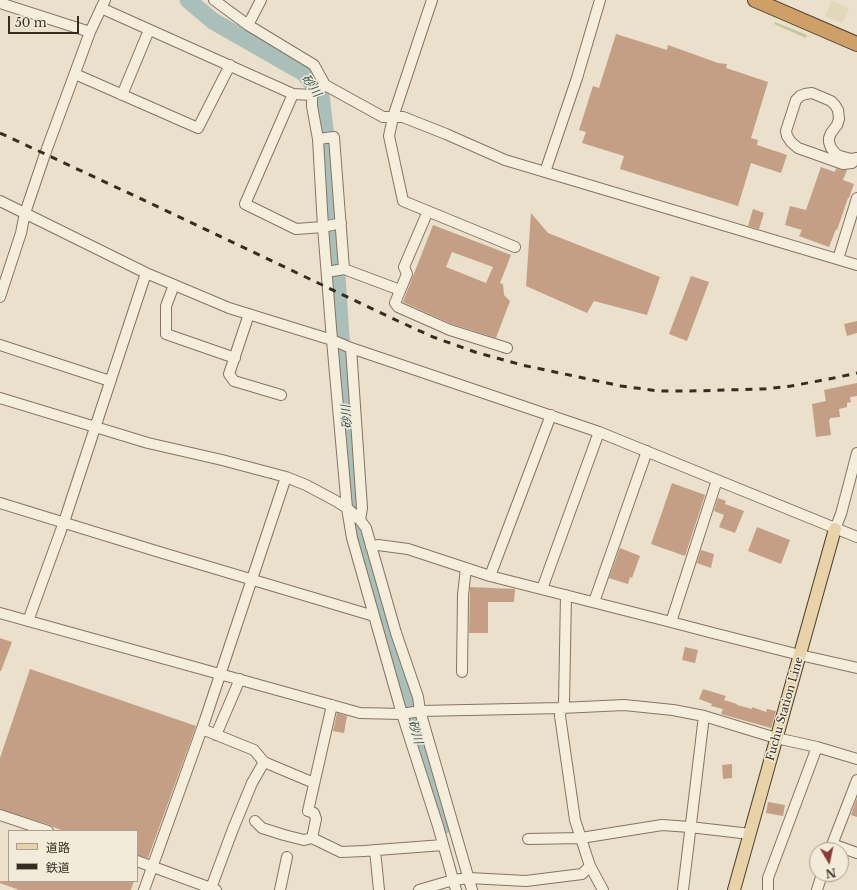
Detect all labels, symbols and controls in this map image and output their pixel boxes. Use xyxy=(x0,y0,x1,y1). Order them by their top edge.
scale bar xyxy=(10,8,81,34)
text: 50 m xyxy=(15,15,47,30)
water label: 砂川 xyxy=(298,72,324,100)
water label: 砂川 xyxy=(339,405,355,429)
street label: Fuchu Station Line xyxy=(764,656,806,762)
water label: 砂川 xyxy=(405,718,425,746)
legend xyxy=(8,830,138,882)
text: 道路 xyxy=(46,840,70,855)
north arrow xyxy=(809,842,849,882)
text: 鉄道 xyxy=(46,860,70,875)
text: N xyxy=(825,865,837,881)

